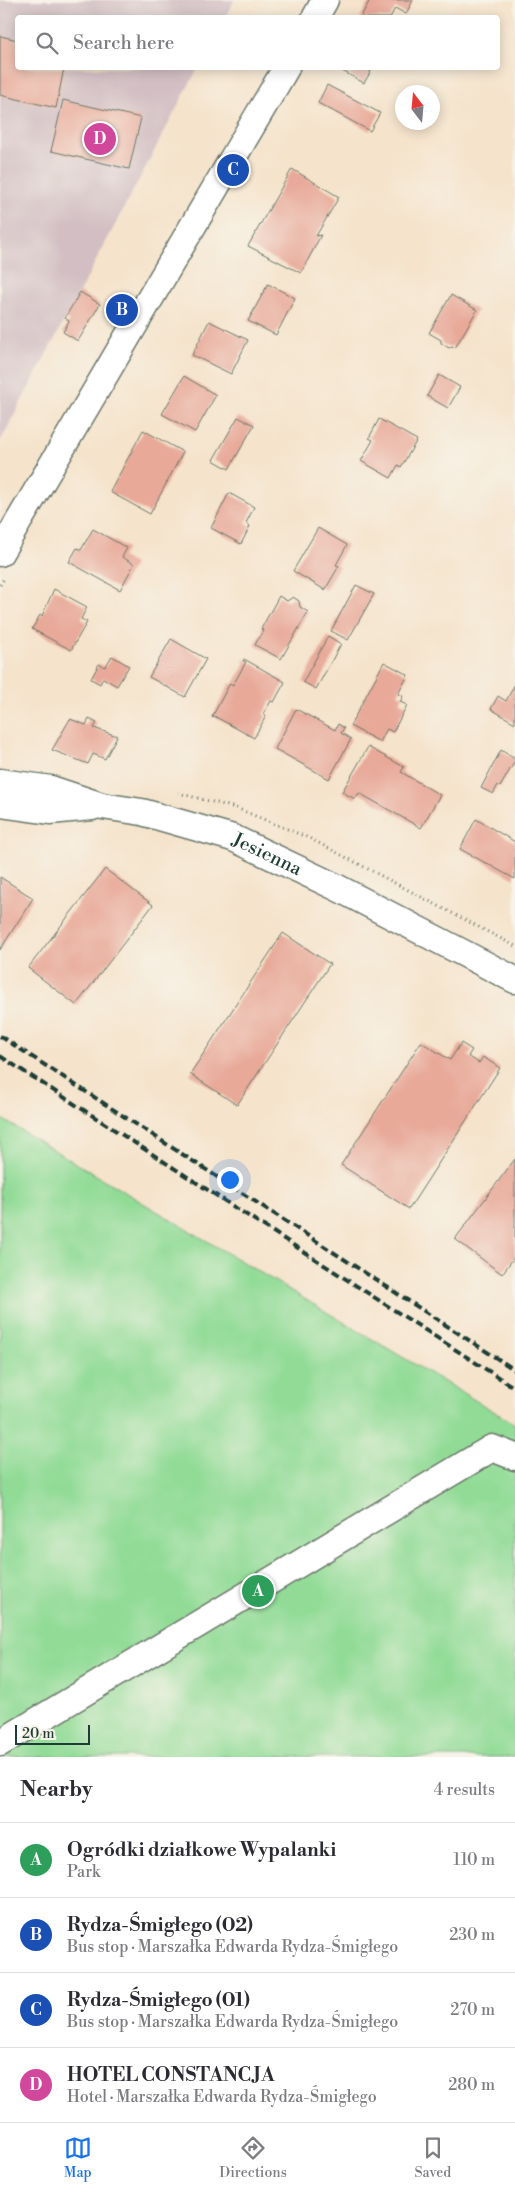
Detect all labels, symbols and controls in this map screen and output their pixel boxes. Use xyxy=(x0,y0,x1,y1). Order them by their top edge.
search box xyxy=(15,15,500,70)
icon: search xyxy=(33,29,61,57)
text: Search here xyxy=(73,31,174,55)
north arrow xyxy=(395,85,440,130)
pin: D xyxy=(84,120,116,158)
pin: C xyxy=(217,151,249,189)
pin: B xyxy=(106,291,138,329)
street label: Jesienna xyxy=(227,827,306,881)
your location xyxy=(217,1167,243,1193)
pin: A xyxy=(242,1572,274,1610)
scale bar xyxy=(15,1722,90,1745)
text: 20 m xyxy=(22,1725,54,1743)
text: Nearby xyxy=(20,1777,93,1803)
text: 4 results xyxy=(434,1780,495,1800)
text: Ogródki działkowe Wypalanki xyxy=(67,1838,336,1862)
text: A xyxy=(30,1850,42,1870)
text: 110 m xyxy=(453,1850,495,1870)
text: Park xyxy=(67,1862,100,1882)
text: Rydza-Śmigłego (02) xyxy=(67,1913,253,1937)
text: B xyxy=(30,1925,42,1945)
text: 230 m xyxy=(449,1925,495,1945)
text: Bus stop · Marszałka Edwarda Rydza-Śmigłego xyxy=(67,1937,398,1957)
text: Rydza-Śmigłego (01) xyxy=(67,1988,250,2012)
text: C xyxy=(30,2000,42,2020)
text: 270 m xyxy=(450,2000,495,2020)
text: Bus stop · Marszałka Edwarda Rydza-Śmigłego xyxy=(67,2012,398,2032)
text: HOTEL CONSTANCJA xyxy=(67,2063,275,2087)
text: D xyxy=(30,2075,42,2095)
text: 280 m xyxy=(448,2075,495,2095)
text: Hotel · Marszałka Edwarda Rydza-Śmigłego xyxy=(67,2087,377,2107)
tab: Map xyxy=(64,2134,92,2182)
tab: Directions xyxy=(219,2134,287,2182)
tab: Saved xyxy=(414,2134,451,2182)

